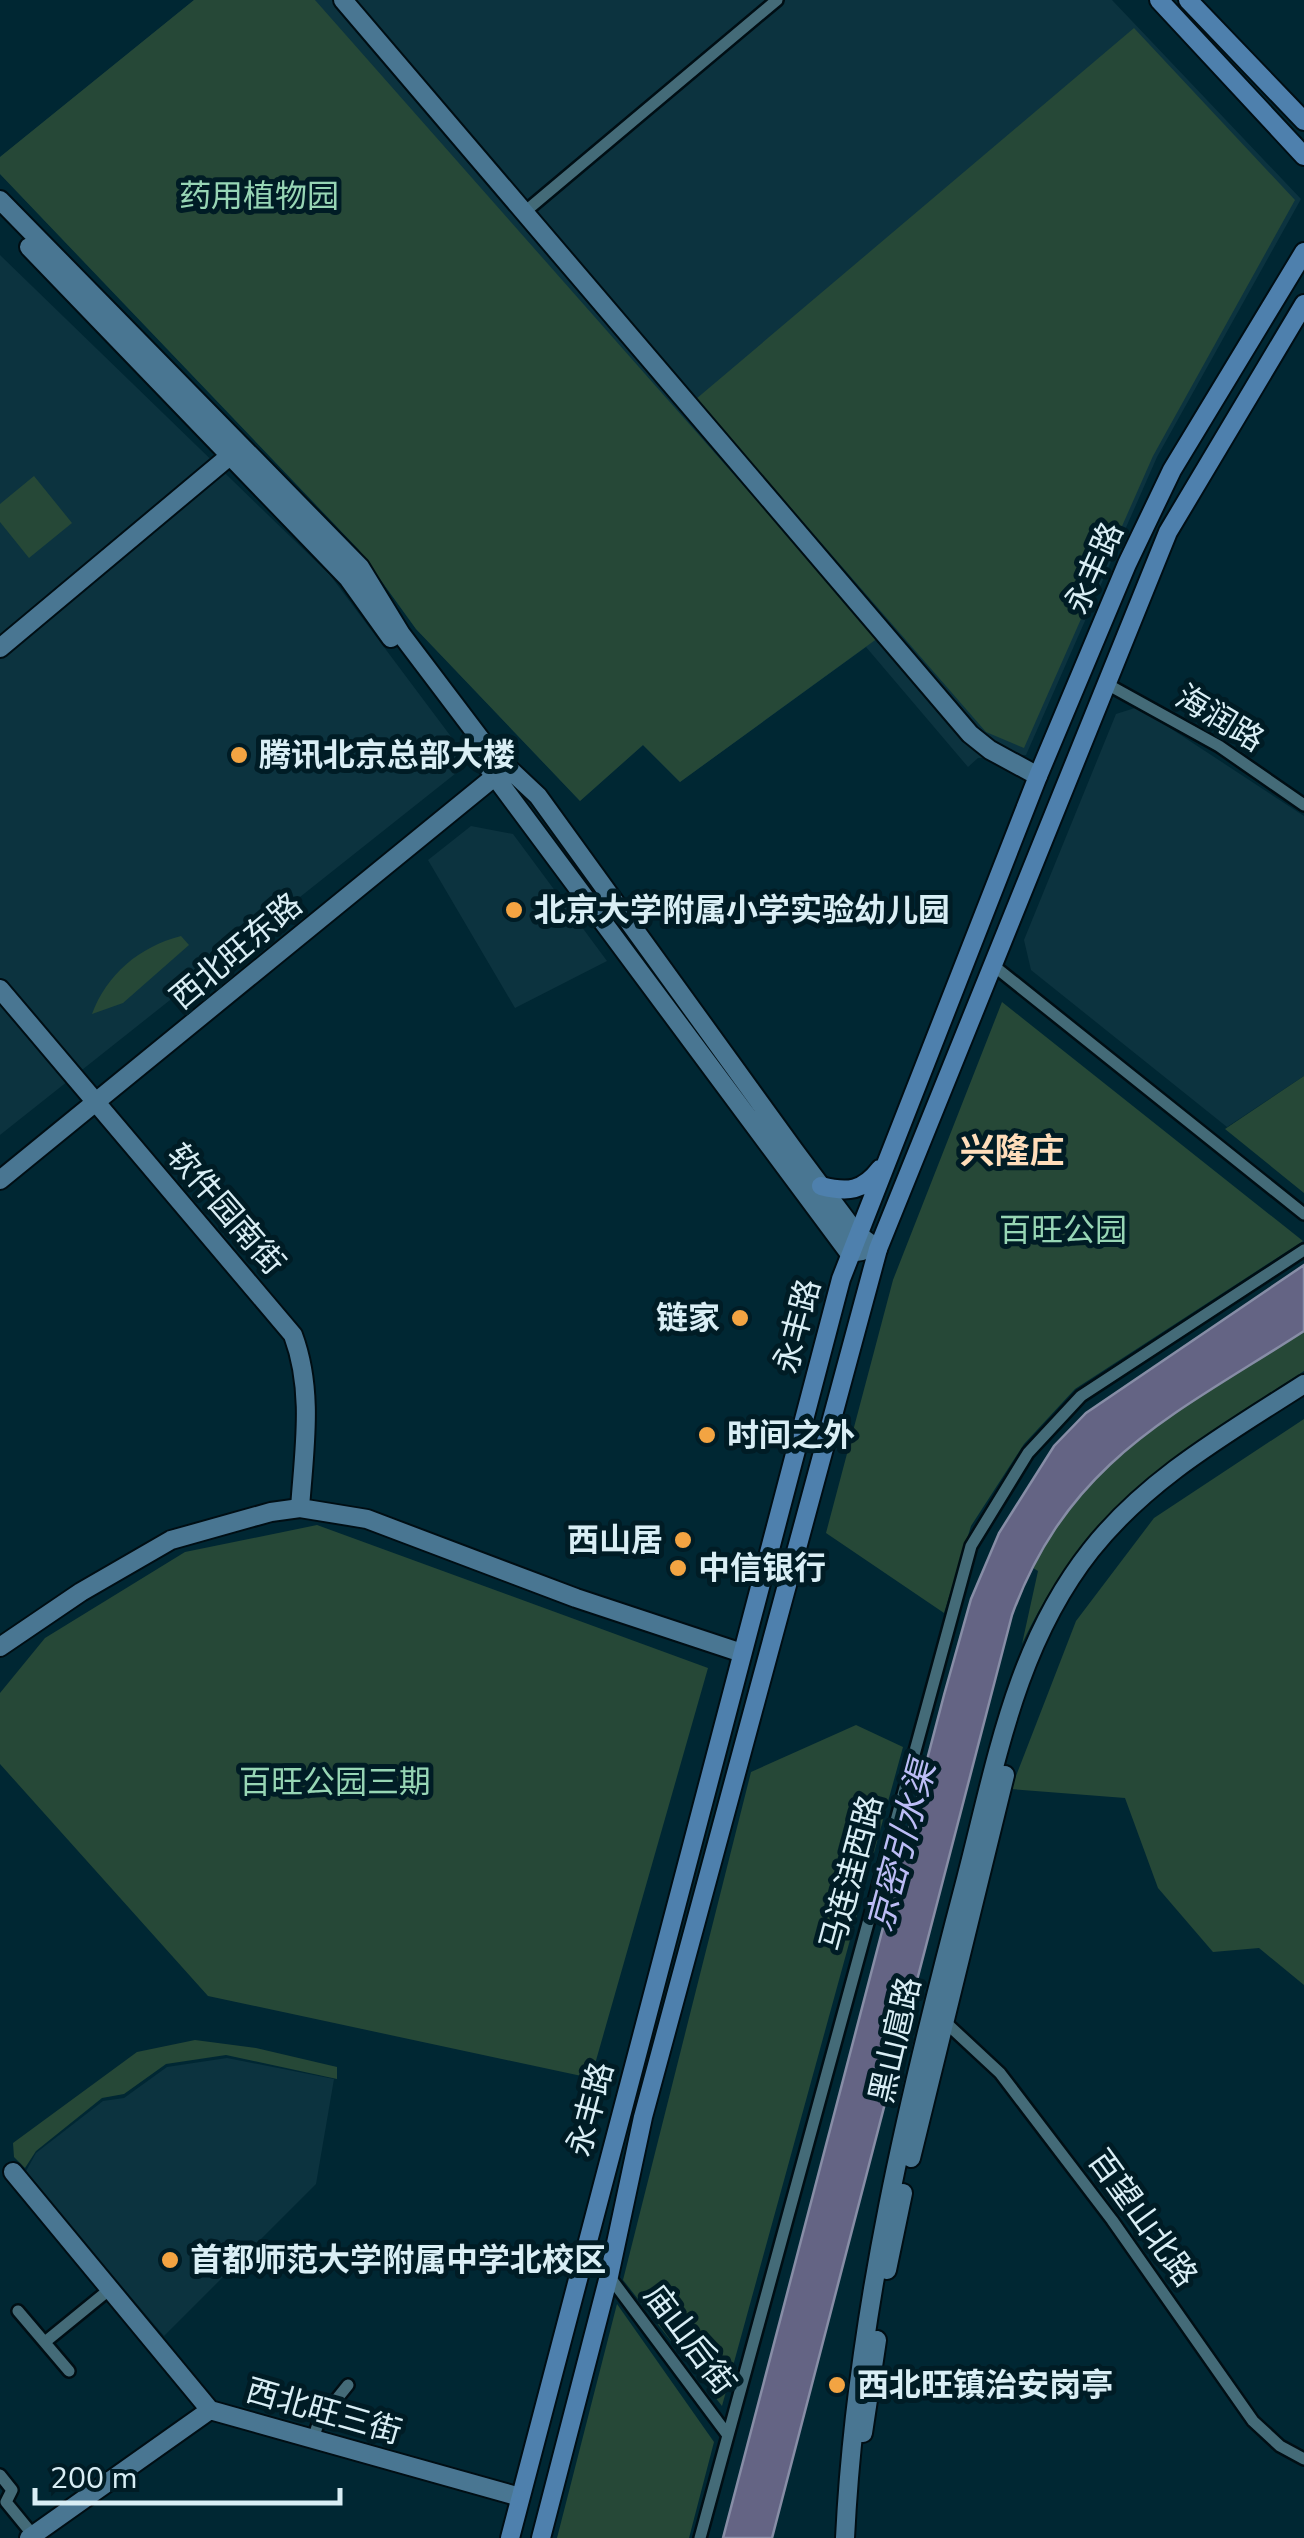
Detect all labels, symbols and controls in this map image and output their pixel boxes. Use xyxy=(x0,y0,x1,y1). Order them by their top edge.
park label: 药用植物园 xyxy=(179,175,339,218)
street label: 永丰路 xyxy=(1055,516,1134,621)
street label: 海润路 xyxy=(1168,675,1272,762)
place label: 腾讯北京总部大楼 xyxy=(259,734,515,777)
marker: 腾讯北京总部大楼 xyxy=(228,744,250,766)
street label: 西北旺东路 xyxy=(161,883,311,1019)
place label: 北京大学附属小学实验幼儿园 xyxy=(534,889,950,932)
marker: 北京大学附属小学实验幼儿园 xyxy=(503,899,525,921)
district label: 兴隆庄 xyxy=(959,1128,1065,1175)
street label: 软件园南街 xyxy=(157,1135,294,1284)
park label: 百旺公园 xyxy=(999,1209,1127,1252)
street label: 永丰路 xyxy=(764,1274,831,1378)
place label: 链家 xyxy=(656,1297,720,1340)
marker: 链家 xyxy=(729,1307,751,1329)
place label: 时间之外 xyxy=(727,1414,855,1457)
marker: 时间之外 xyxy=(696,1424,718,1446)
place label: 西山居 xyxy=(567,1519,663,1562)
marker: 西山居 xyxy=(672,1529,694,1551)
place label: 中信银行 xyxy=(698,1547,826,1590)
marker: 中信银行 xyxy=(667,1557,689,1579)
water label: 京密引水渠 xyxy=(856,1751,948,1937)
park label: 百旺公园三期 xyxy=(239,1761,431,1804)
street label: 马连洼西路 xyxy=(810,1790,893,1956)
street label: 黑山扈路 xyxy=(860,1973,931,2107)
street label: 永丰路 xyxy=(557,2057,624,2161)
street label: 百望山北路 xyxy=(1078,2141,1207,2296)
place label: 首都师范大学附属中学北校区 xyxy=(190,2239,606,2282)
marker: 首都师范大学附属中学北校区 xyxy=(159,2249,181,2271)
street label: 庙山后街 xyxy=(634,2275,745,2403)
place label: 西北旺镇治安岗亭 xyxy=(857,2364,1113,2407)
street label: 西北旺三街 xyxy=(241,2369,407,2454)
marker: 西北旺镇治安岗亭 xyxy=(826,2374,848,2396)
scale bar xyxy=(35,2443,340,2505)
text: 200 m xyxy=(50,2458,137,2499)

